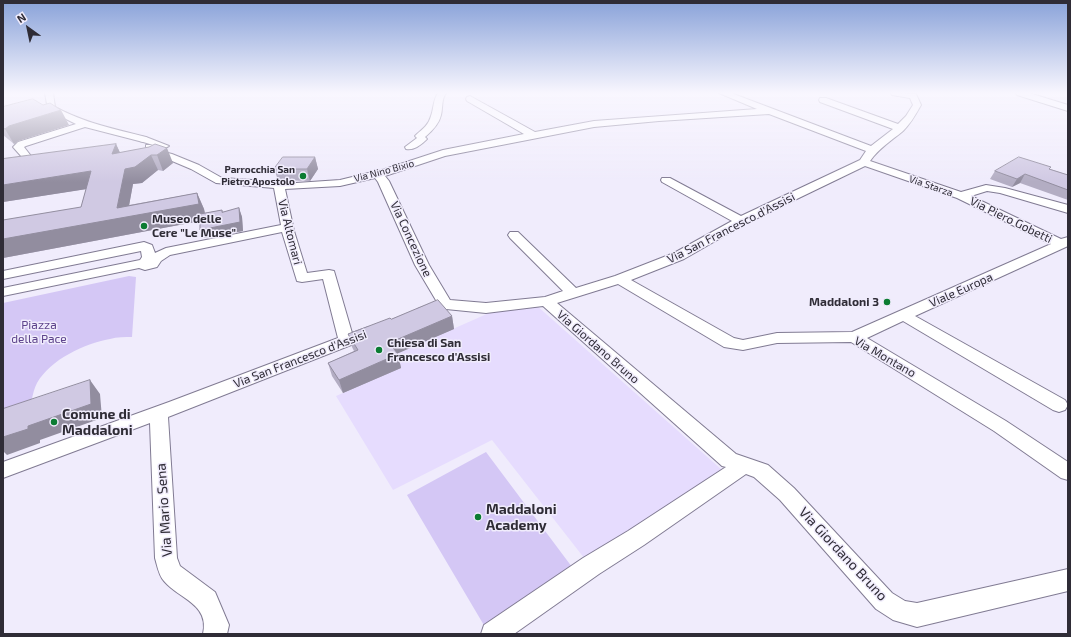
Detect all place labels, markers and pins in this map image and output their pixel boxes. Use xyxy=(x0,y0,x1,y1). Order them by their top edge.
place label: Parrocchia San Pietro Apostolo xyxy=(221,164,295,188)
marker: Parrocchia San Pietro Apostolo xyxy=(298,171,308,181)
place label: Museo delle Cere "Le Muse" xyxy=(152,212,236,240)
marker: Museo delle Cere "Le Muse" xyxy=(139,221,149,231)
place label: Maddaloni 3 xyxy=(809,295,879,309)
marker: Maddaloni 3 xyxy=(882,297,892,307)
place label: Chiesa di San Francesco d'Assisi xyxy=(387,336,490,364)
marker: Chiesa di San Francesco d'Assisi xyxy=(374,345,384,355)
place label: Comune di Maddaloni xyxy=(62,406,133,438)
marker: Comune di Maddaloni xyxy=(49,417,59,427)
place label: Maddaloni Academy xyxy=(486,501,557,534)
marker: Maddaloni Academy xyxy=(473,512,483,522)

